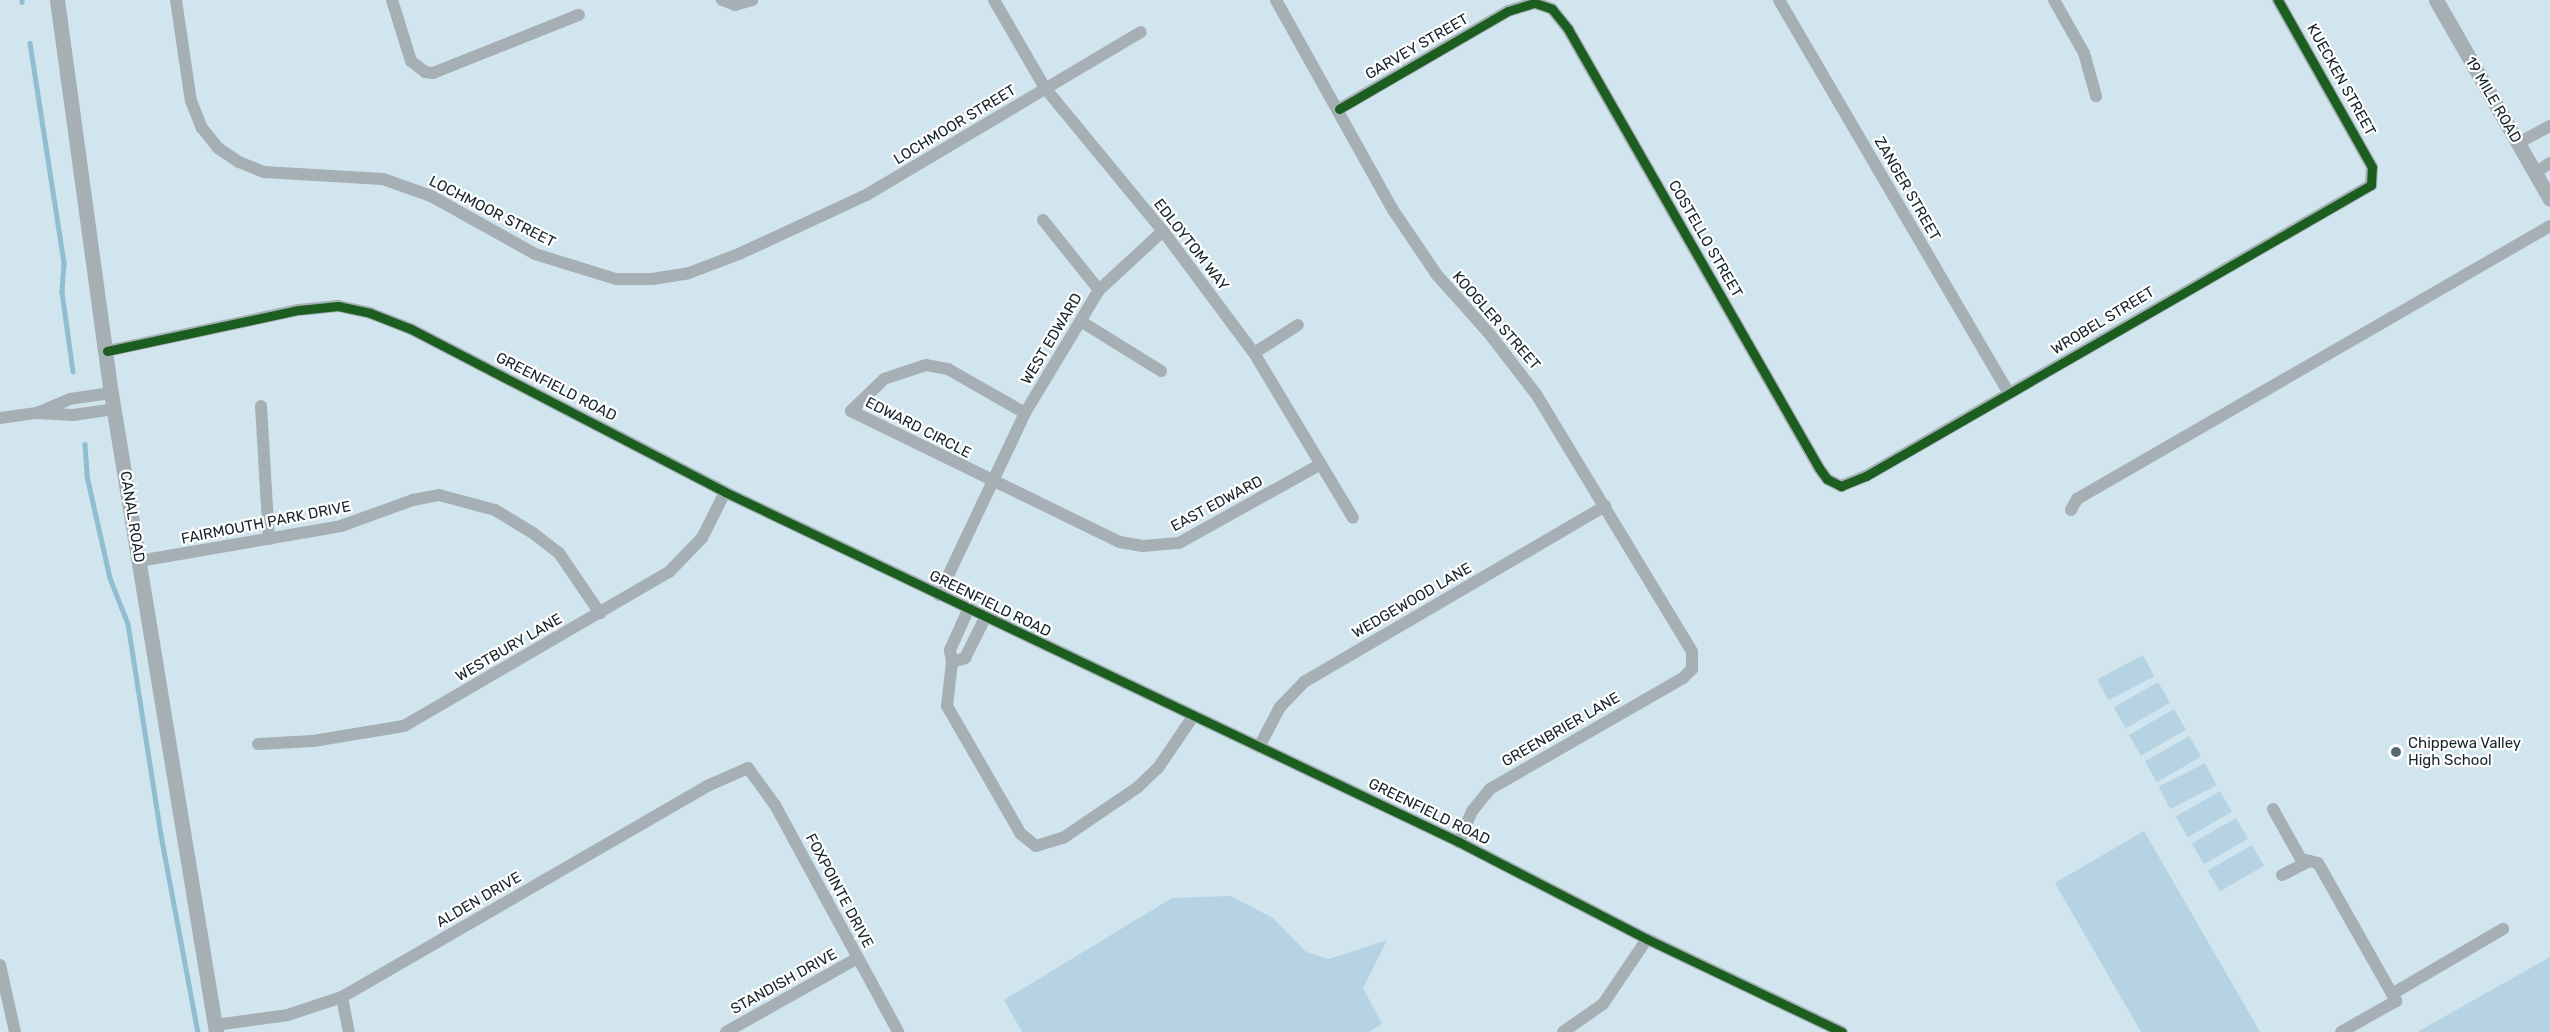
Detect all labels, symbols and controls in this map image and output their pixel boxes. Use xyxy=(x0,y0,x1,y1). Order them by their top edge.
street label: GARVEY STREET xyxy=(1362,10,1472,84)
street label: KUECKEN STREET xyxy=(2303,21,2379,139)
street label: 19 MILE ROAD xyxy=(2461,54,2525,146)
street label: LOCHMOOR STREET xyxy=(891,81,1019,169)
street label: ZANGER STREET xyxy=(1870,134,1944,244)
street label: LOCHMOOR STREET xyxy=(426,172,558,252)
street label: COSTELLO STREET xyxy=(1664,177,1746,301)
street label: EDLOYTOM WAY xyxy=(1150,195,1232,295)
street label: KOOGLER STREET xyxy=(1448,268,1544,374)
street label: WROBEL STREET xyxy=(2048,283,2158,359)
street label: WEST EDWARD xyxy=(1018,290,1086,388)
street label: GREENFIELD ROAD xyxy=(493,349,619,425)
street label: EDWARD CIRCLE xyxy=(862,394,974,462)
street label: CANAL ROAD xyxy=(116,470,148,564)
street label: EAST EDWARD xyxy=(1168,472,1266,536)
street label: FAIRMOUTH PARK DRIVE xyxy=(180,498,352,548)
street label: WEDGEWOOD LANE xyxy=(1349,559,1475,643)
street label: GREENFIELD ROAD xyxy=(926,567,1054,641)
street label: WESTBURY LANE xyxy=(452,610,566,686)
street label: GREENBRIER LANE xyxy=(1499,689,1623,771)
place label: Chippewa Valley High School xyxy=(2408,734,2522,769)
marker: Chippewa Valley High School xyxy=(2389,745,2403,759)
street label: GREENFIELD ROAD xyxy=(1365,775,1493,849)
street label: FOXPOINTE DRIVE xyxy=(801,831,877,951)
street label: ALDEN DRIVE xyxy=(433,868,525,932)
street label: STANDISH DRIVE xyxy=(728,945,840,1019)

